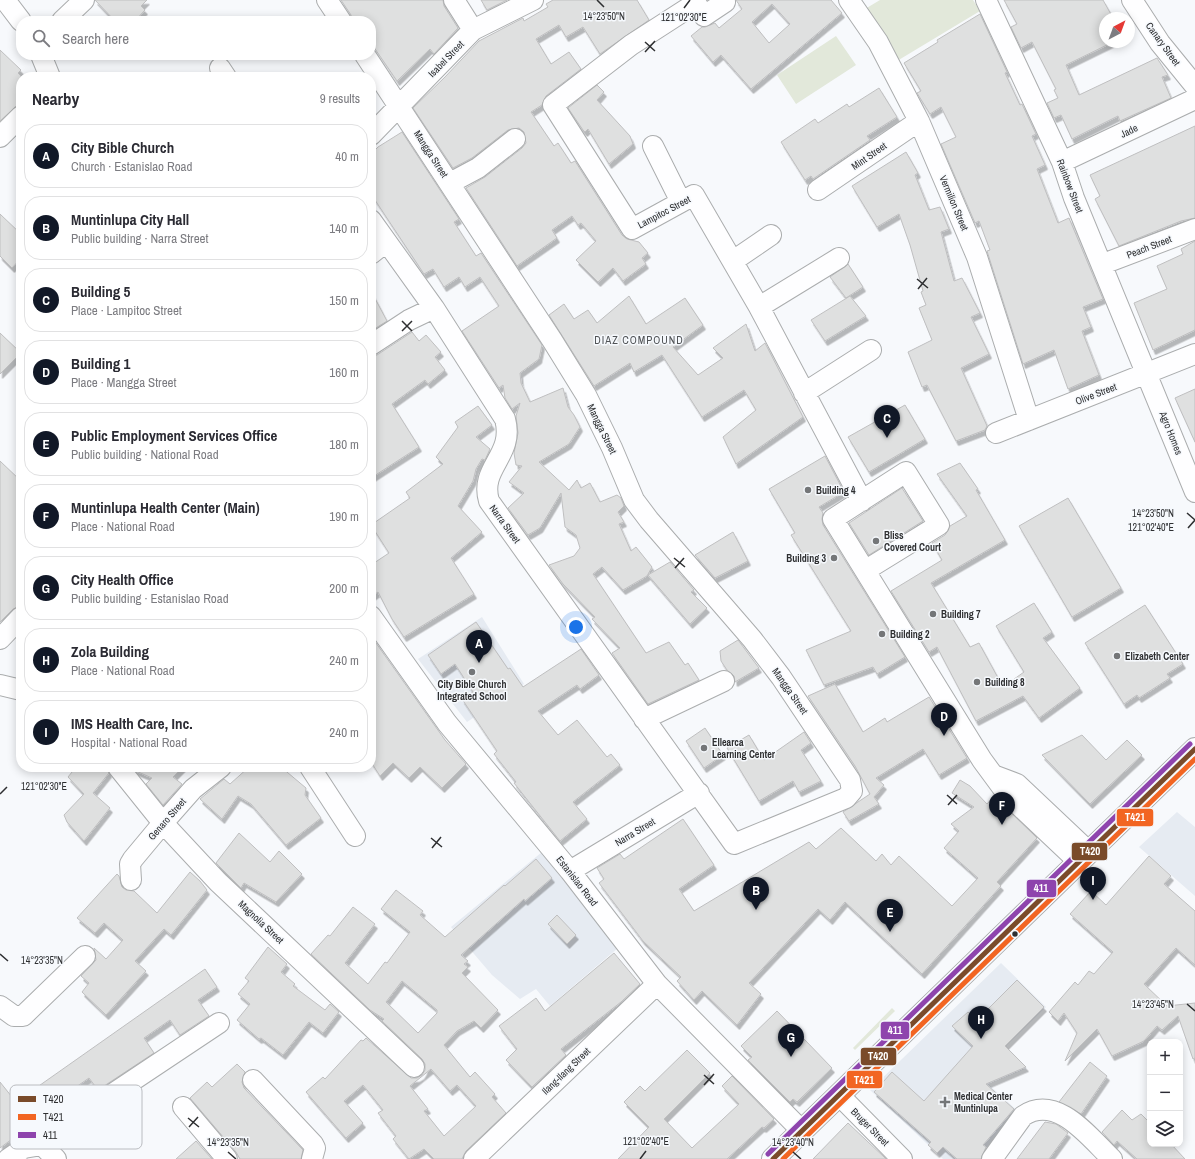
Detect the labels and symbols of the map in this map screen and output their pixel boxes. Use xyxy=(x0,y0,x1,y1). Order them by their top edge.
text: 14°23'50"N xyxy=(583,10,625,23)
text: 121°02'30"E xyxy=(661,11,707,24)
north arrow xyxy=(1099,12,1135,48)
street label: Canary Street xyxy=(1143,20,1184,69)
street label: Isabel Street xyxy=(425,37,467,80)
street label: Jade xyxy=(1118,121,1140,141)
street label: Mangga Street xyxy=(411,128,451,181)
street label: Mint Street xyxy=(849,139,890,173)
street label: Rainbow Street xyxy=(1054,157,1086,215)
street label: Vermilion Street xyxy=(937,173,972,233)
street label: Lampitoc Street xyxy=(635,192,693,231)
street label: Peach Street xyxy=(1125,232,1174,262)
district label: DIAZ COMPOUND xyxy=(594,333,684,347)
street label: Olive Street xyxy=(1073,380,1119,408)
street label: Mangga Street xyxy=(584,402,620,457)
pin: C xyxy=(874,405,900,438)
street label: Agro Homes xyxy=(1156,409,1186,457)
place label: Building 4 xyxy=(816,484,856,497)
marker: Building 4 xyxy=(803,485,813,495)
street label: Narra Street xyxy=(487,502,524,546)
text: 14°23'50"N xyxy=(1132,507,1174,520)
text: 121°02'40"E xyxy=(1128,521,1174,534)
place label: Bliss Covered Court xyxy=(884,529,941,554)
marker: Bliss Covered Court xyxy=(871,536,881,546)
place label: Building 3 xyxy=(786,552,826,565)
marker: Building 3 xyxy=(829,553,839,563)
place label: Building 7 xyxy=(941,608,981,621)
marker: Building 7 xyxy=(928,609,938,619)
your location xyxy=(566,617,586,637)
place label: Building 2 xyxy=(890,628,930,641)
marker: Building 2 xyxy=(877,629,887,639)
pin: A xyxy=(466,630,492,663)
place label: Elizabeth Center xyxy=(1125,650,1190,663)
marker: Elizabeth Center xyxy=(1112,651,1122,661)
street label: Mangga Street xyxy=(769,665,811,717)
marker: City Bible Church Integrated School xyxy=(467,667,477,677)
place label: Building 8 xyxy=(985,676,1025,689)
marker: Building 8 xyxy=(972,677,982,687)
place label: City Bible Church Integrated School xyxy=(437,678,507,703)
pin: D xyxy=(931,703,957,736)
place label: Ellearca Learning Center xyxy=(712,736,776,761)
marker: Ellearca Learning Center xyxy=(699,743,709,753)
text: 121°02'30"E xyxy=(21,780,67,793)
pin: F xyxy=(989,792,1015,825)
street label: Genaro Street xyxy=(145,795,189,843)
line badge: T421 xyxy=(1116,808,1154,827)
text: T421 xyxy=(1125,810,1145,824)
street label: Narra Street xyxy=(613,815,658,849)
line badge: T420 xyxy=(1071,842,1108,861)
text: T420 xyxy=(1080,844,1100,858)
street label: Estanislao Road xyxy=(553,853,601,909)
pin: I xyxy=(1080,867,1106,900)
pin: B xyxy=(743,877,769,910)
line badge: 411 xyxy=(1026,879,1057,898)
text: 411 xyxy=(1034,881,1048,895)
street label: Magnolia Street xyxy=(235,898,287,947)
pin: E xyxy=(877,899,903,932)
unlabelled marker xyxy=(1010,929,1020,939)
text: 14°23'35"N xyxy=(21,954,63,967)
text: 14°23'45"N xyxy=(1132,998,1174,1011)
pin: H xyxy=(968,1006,994,1039)
line badge: 411 xyxy=(880,1021,910,1040)
text: 411 xyxy=(888,1023,902,1037)
pin: G xyxy=(778,1024,804,1057)
street label: Ilang-Ilang Street xyxy=(539,1044,593,1097)
line badge: T420 xyxy=(860,1047,897,1066)
text: T420 xyxy=(868,1049,888,1063)
line badge: T421 xyxy=(846,1070,883,1089)
text: T421 xyxy=(854,1073,874,1087)
legend xyxy=(10,1085,142,1149)
place label: Medical Center Muntinlupa xyxy=(954,1090,1013,1115)
text: T420 xyxy=(43,1092,64,1106)
marker: Medical Center Muntinlupa xyxy=(939,1096,951,1108)
street label: Bruger Street xyxy=(848,1105,892,1149)
text: T421 xyxy=(43,1110,64,1124)
text: 411 xyxy=(43,1128,57,1142)
text: 121°02'40"E xyxy=(623,1135,669,1148)
text: 14°23'35"N xyxy=(207,1136,249,1149)
text: 14°23'40"N xyxy=(772,1136,814,1149)

